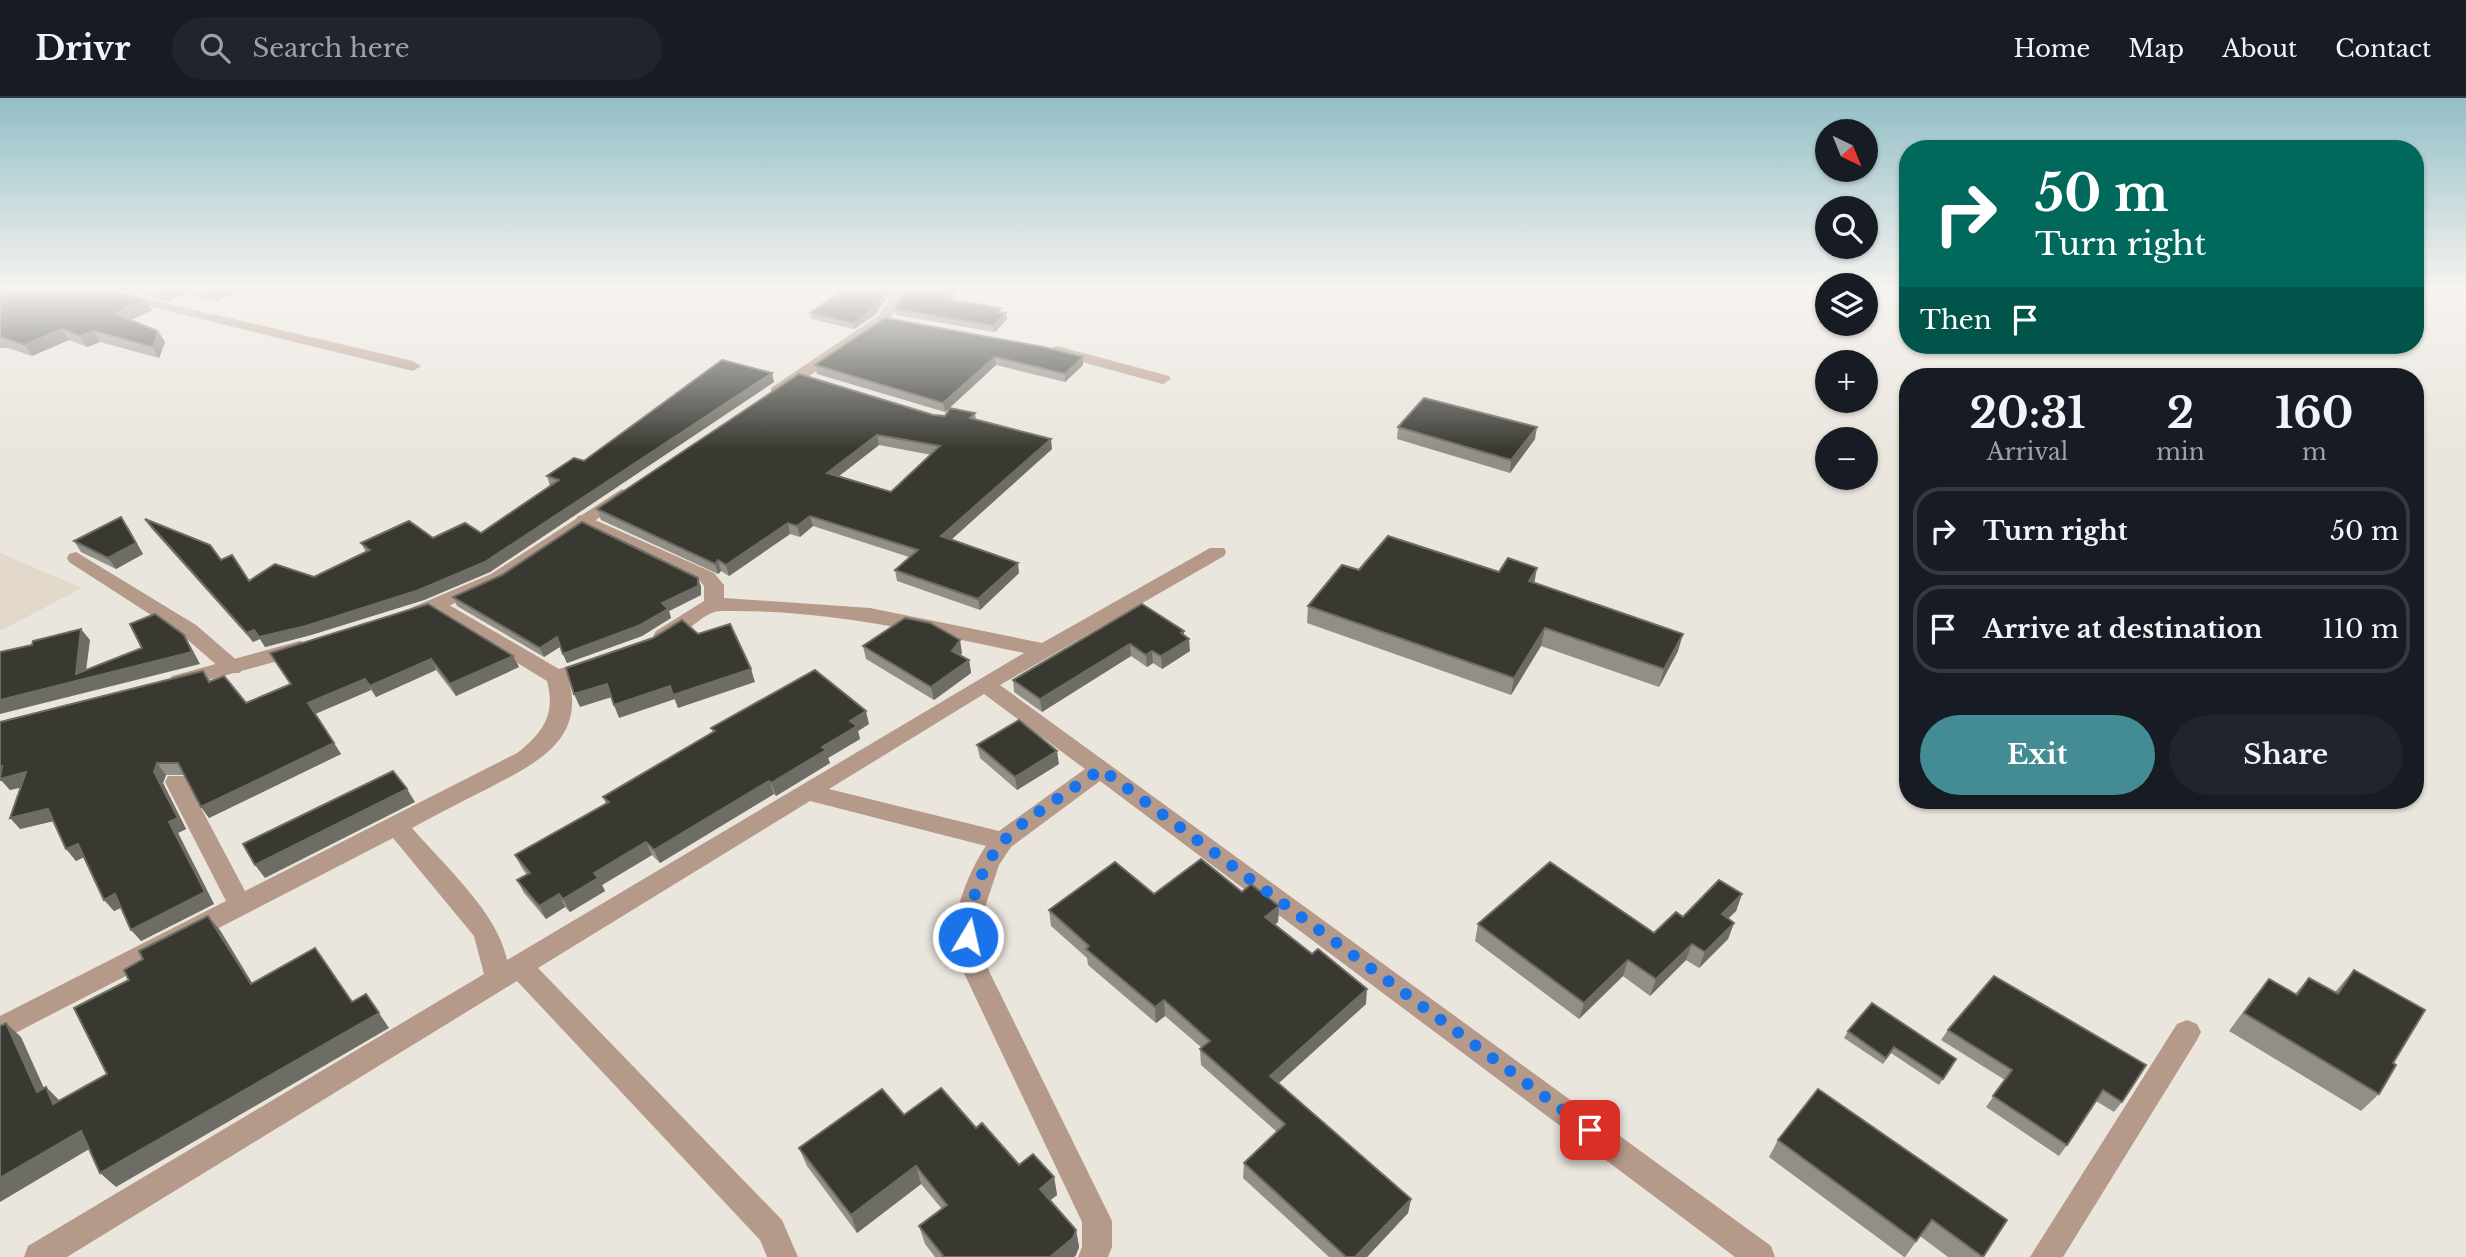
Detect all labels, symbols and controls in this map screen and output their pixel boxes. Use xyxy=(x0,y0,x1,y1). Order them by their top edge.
search box xyxy=(172,17,662,80)
text: Drivr xyxy=(35,28,130,69)
icon: search xyxy=(196,29,234,67)
text: Search here xyxy=(252,32,410,64)
text: Home xyxy=(2014,34,2090,63)
text: Map xyxy=(2128,34,2184,63)
text: About xyxy=(2222,34,2297,63)
text: Contact xyxy=(2335,34,2431,63)
north arrow xyxy=(1815,119,1878,182)
map controls xyxy=(1815,119,1878,490)
text: 50 m xyxy=(2035,163,2168,224)
icon: right xyxy=(1920,168,2011,259)
button: search xyxy=(1815,196,1878,259)
text: Turn right xyxy=(2035,224,2206,264)
button: layers xyxy=(1815,273,1878,336)
icon: arrive xyxy=(2006,301,2044,339)
text: Then xyxy=(1920,304,1992,336)
button: + xyxy=(1815,350,1878,413)
text: 20:31 xyxy=(1970,387,2086,439)
text: 2 xyxy=(2167,387,2194,439)
text: 160 xyxy=(2275,387,2353,439)
button: − xyxy=(1815,427,1878,490)
text: Arrival xyxy=(1987,438,2068,466)
text: min xyxy=(2156,438,2205,466)
text: m xyxy=(2302,438,2327,466)
icon: right xyxy=(1924,512,1962,550)
text: Turn right xyxy=(1983,515,2128,547)
text: 50 m xyxy=(2330,515,2399,547)
icon: arrive xyxy=(1924,610,1962,648)
text: Arrive at destination xyxy=(1983,613,2263,645)
text: 110 m xyxy=(2322,613,2399,645)
button: Exit xyxy=(1920,715,2155,795)
button: Share xyxy=(2169,715,2403,795)
position arrow xyxy=(931,900,1005,974)
pin xyxy=(1560,1100,1620,1160)
icon: arrive xyxy=(1571,1111,1609,1149)

